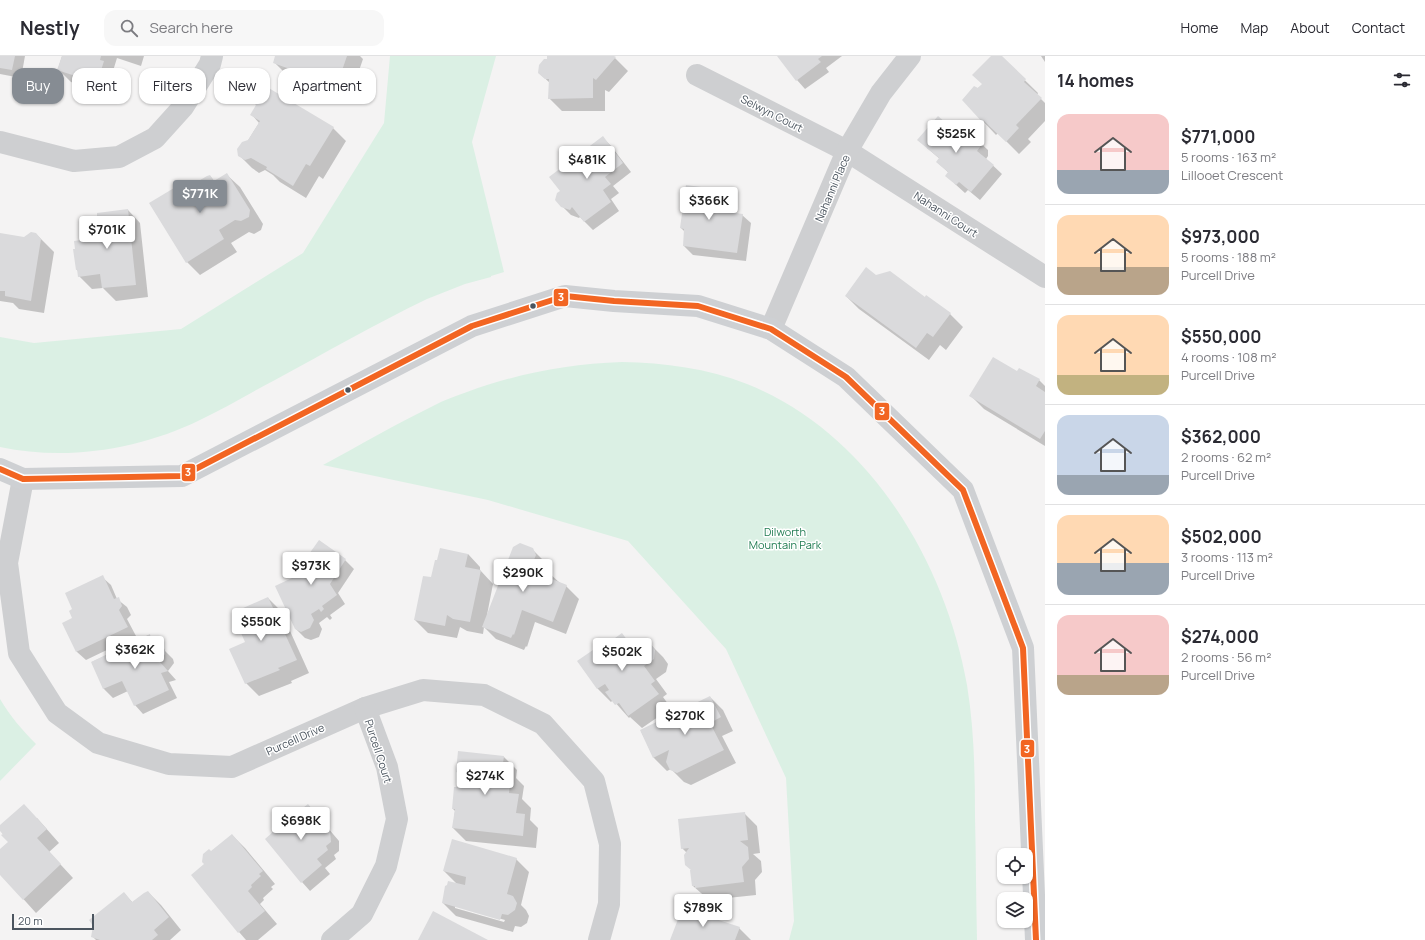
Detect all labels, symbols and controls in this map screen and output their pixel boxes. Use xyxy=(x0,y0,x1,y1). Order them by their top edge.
search box xyxy=(104,10,384,46)
text: Nestly xyxy=(20,15,80,41)
icon: search xyxy=(118,17,140,39)
text: Search here xyxy=(150,17,233,38)
text: Home xyxy=(1181,18,1218,37)
text: Map xyxy=(1240,18,1268,37)
text: About xyxy=(1290,18,1330,37)
text: Contact xyxy=(1352,18,1405,37)
chip: Buy xyxy=(12,68,64,104)
chip: Rent xyxy=(72,68,131,104)
chip: Filters xyxy=(139,68,206,104)
chip: New xyxy=(214,68,270,104)
chip: Apartment xyxy=(278,68,376,104)
text: 14 homes xyxy=(1057,69,1134,92)
icon: filters xyxy=(1391,69,1413,91)
street label: Selwyn Court xyxy=(738,91,806,135)
pin: $525K xyxy=(928,120,984,154)
text: $525K xyxy=(936,124,976,142)
text: $771,000 xyxy=(1181,125,1255,148)
icon: home xyxy=(1089,130,1137,178)
pin: $481K xyxy=(559,146,615,180)
text: 5 rooms · 163 m² xyxy=(1181,148,1276,166)
text: $481K xyxy=(568,150,606,168)
street label: Nahanni Place xyxy=(811,152,853,224)
text: Lillooet Crescent xyxy=(1181,166,1283,184)
pin: $771K xyxy=(172,180,228,214)
text: $771K xyxy=(182,184,218,202)
pin: $366K xyxy=(681,187,737,221)
street label: Nahanni Court xyxy=(911,188,981,240)
text: $366K xyxy=(689,191,729,209)
pin: $701K xyxy=(79,216,135,250)
text: $701K xyxy=(88,220,126,238)
text: $973,000 xyxy=(1181,225,1260,248)
icon: home xyxy=(1089,231,1137,279)
text: 5 rooms · 188 m² xyxy=(1181,248,1276,266)
text: Purcell Drive xyxy=(1181,266,1255,284)
line badge: 3 xyxy=(553,288,569,307)
text: 3 xyxy=(558,289,564,304)
unlabelled marker xyxy=(528,301,538,311)
text: $550,000 xyxy=(1181,325,1262,348)
icon: home xyxy=(1089,331,1137,379)
text: 4 rooms · 108 m² xyxy=(1181,348,1277,366)
text: Purcell Drive xyxy=(1181,366,1255,384)
unlabelled marker xyxy=(343,385,353,395)
line badge: 3 xyxy=(874,402,890,421)
text: 3 xyxy=(879,403,885,418)
text: $362,000 xyxy=(1181,425,1261,448)
icon: home xyxy=(1089,431,1137,479)
text: 2 rooms · 62 m² xyxy=(1181,448,1271,466)
line badge: 3 xyxy=(181,463,196,482)
text: 3 xyxy=(185,464,191,479)
text: Purcell Drive xyxy=(1181,466,1255,484)
park label: Dilworth Mountain Park xyxy=(749,524,822,552)
text: $502,000 xyxy=(1181,525,1262,548)
icon: home xyxy=(1089,531,1137,579)
text: 3 rooms · 113 m² xyxy=(1181,548,1273,566)
pin: $973K xyxy=(283,552,339,586)
text: $973K xyxy=(291,556,331,574)
pin: $290K xyxy=(495,559,551,593)
text: $290K xyxy=(503,563,543,581)
text: Purcell Drive xyxy=(1181,566,1255,584)
pin: $550K xyxy=(233,608,289,642)
text: $550K xyxy=(241,612,281,630)
text: $274,000 xyxy=(1181,625,1259,648)
icon: home xyxy=(1089,631,1137,679)
pin: $362K xyxy=(107,636,163,670)
pin: $502K xyxy=(594,638,650,672)
text: $362K xyxy=(115,640,155,658)
text: $502K xyxy=(602,642,642,660)
text: 2 rooms · 56 m² xyxy=(1181,648,1271,666)
text: Purcell Drive xyxy=(1181,666,1255,684)
pin: $270K xyxy=(657,702,713,736)
text: $270K xyxy=(665,706,705,724)
street label: Purcell Court xyxy=(362,717,396,785)
street label: Purcell Drive xyxy=(263,719,327,759)
line badge: 3 xyxy=(1020,739,1035,758)
text: 3 xyxy=(1024,741,1030,756)
pin: $274K xyxy=(457,762,513,796)
text: $274K xyxy=(466,766,504,784)
pin: $698K xyxy=(273,807,329,841)
text: $698K xyxy=(281,811,321,829)
map controls xyxy=(997,848,1033,928)
button: locate xyxy=(997,848,1033,884)
button: layers xyxy=(997,892,1033,928)
pin: $789K xyxy=(675,894,731,928)
text: $789K xyxy=(683,898,723,916)
scale bar xyxy=(12,912,94,931)
text: 20 m xyxy=(18,913,43,928)

